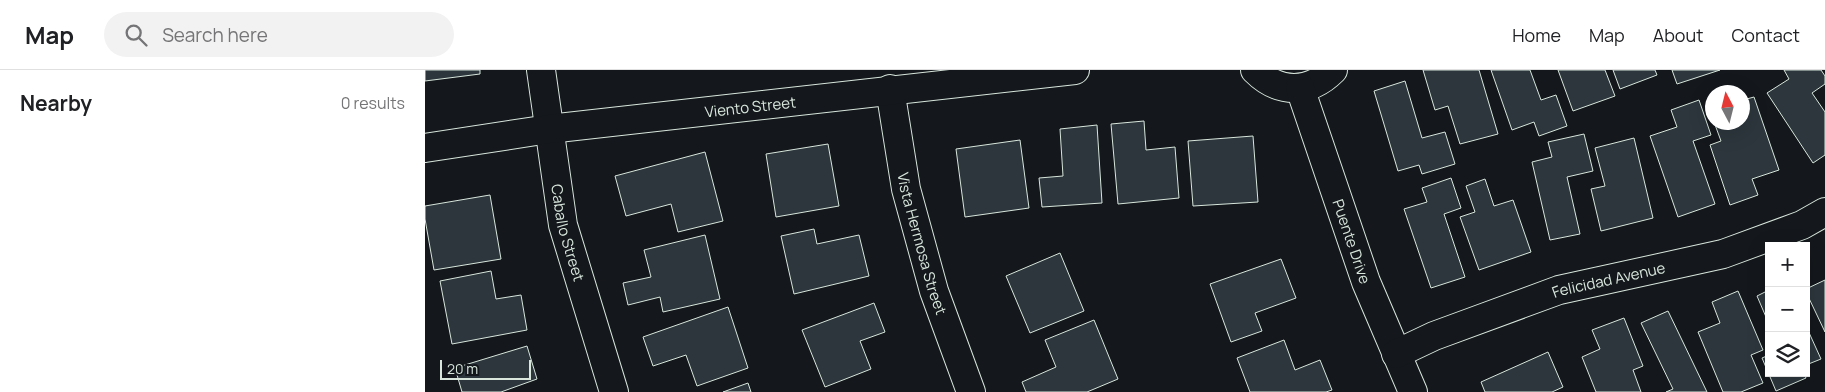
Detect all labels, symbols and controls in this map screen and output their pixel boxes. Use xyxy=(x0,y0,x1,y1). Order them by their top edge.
search box xyxy=(104,12,454,57)
text: Map xyxy=(25,18,74,51)
icon: search xyxy=(122,21,150,49)
text: Search here xyxy=(162,22,268,48)
text: Home xyxy=(1512,23,1561,47)
text: Map xyxy=(1589,23,1625,47)
text: About xyxy=(1653,23,1703,47)
text: Contact xyxy=(1731,23,1800,47)
north arrow xyxy=(1705,85,1750,130)
text: Nearby xyxy=(20,89,92,117)
street label: Viento Street xyxy=(704,91,797,122)
text: 0 results xyxy=(341,92,405,114)
street label: Vista Hermosa Street xyxy=(893,171,952,317)
street label: Caballo Street xyxy=(547,183,590,284)
street label: Puente Drive xyxy=(1328,196,1376,287)
map controls xyxy=(1765,242,1810,377)
button: + xyxy=(1765,242,1810,287)
street label: Felicidad Avenue xyxy=(1549,256,1667,302)
button: − xyxy=(1765,287,1810,332)
button: layers xyxy=(1765,332,1810,377)
scale bar xyxy=(440,357,531,380)
text: 20 m xyxy=(447,359,478,378)

